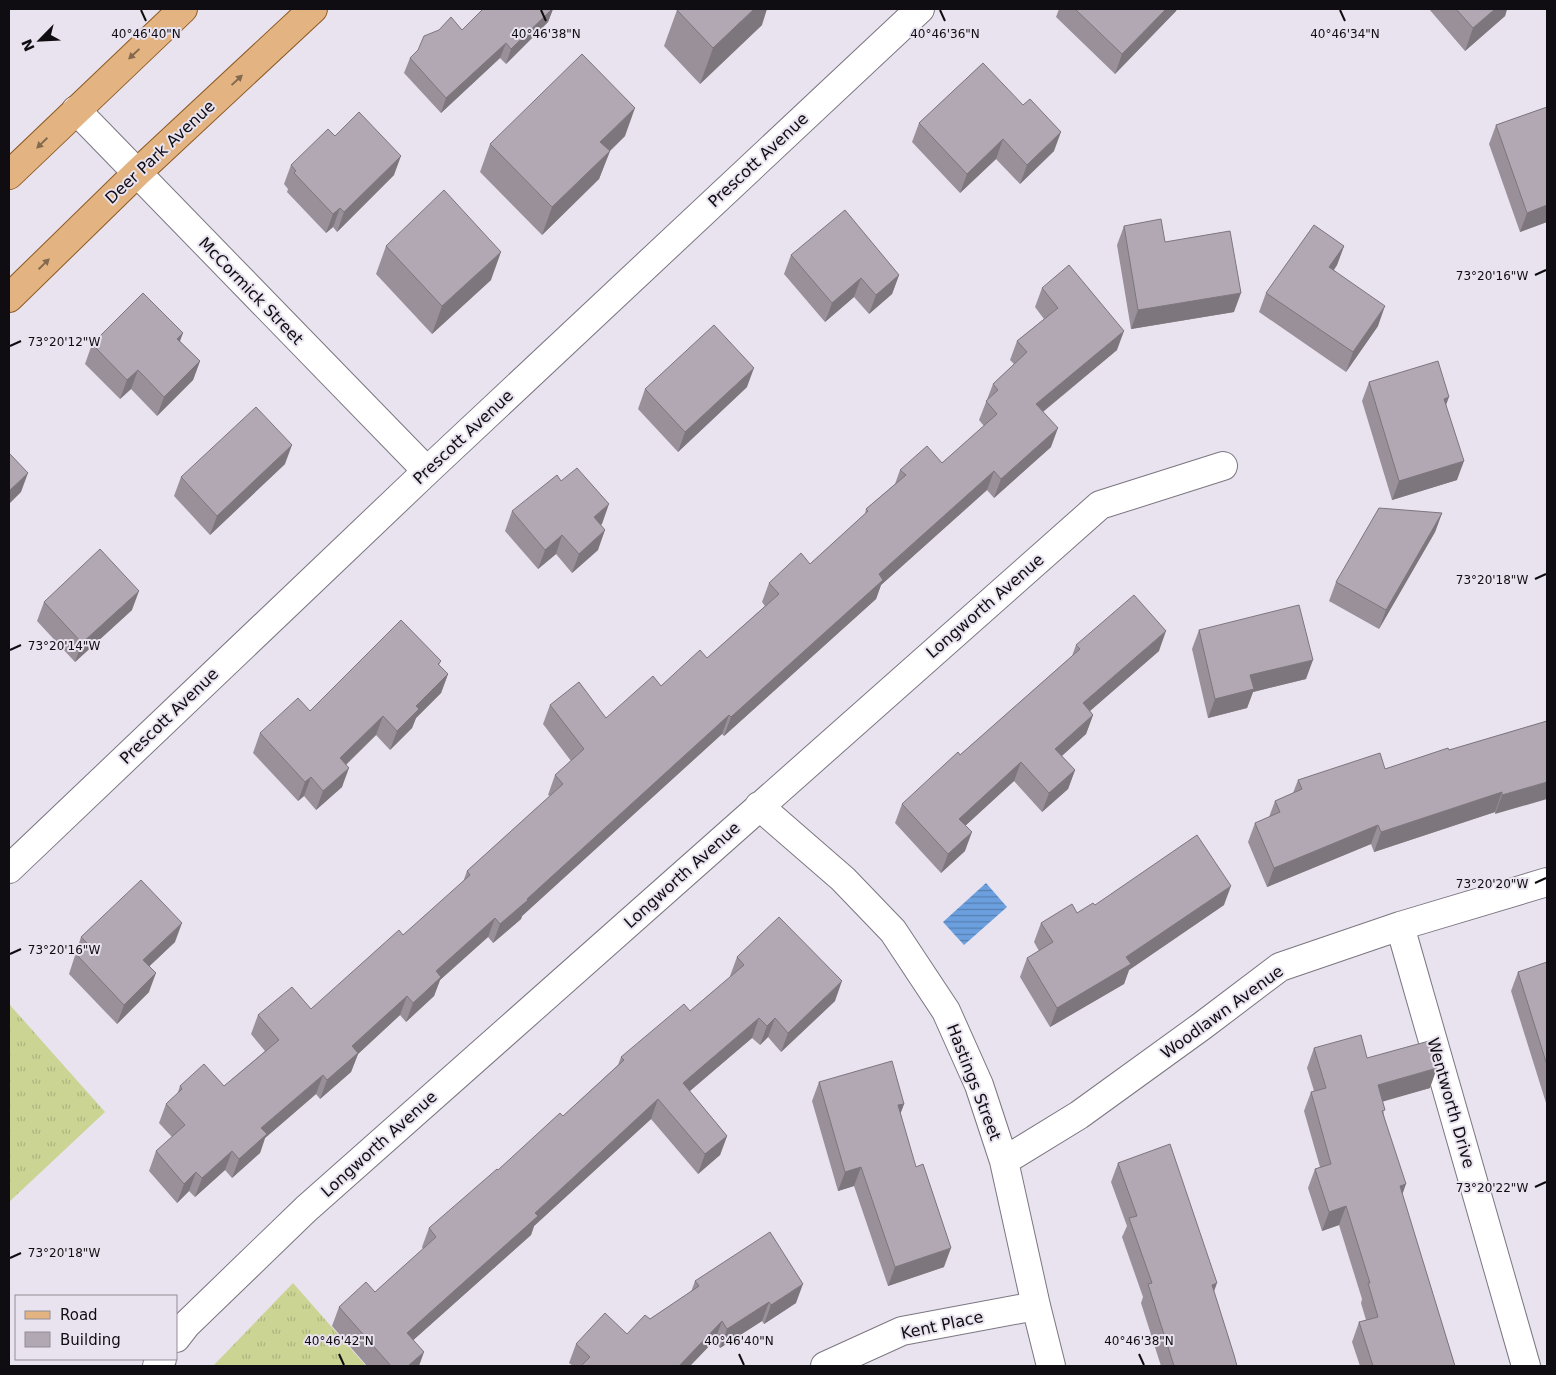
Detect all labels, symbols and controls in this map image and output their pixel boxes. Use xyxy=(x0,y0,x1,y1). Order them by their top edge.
north arrow xyxy=(15,15,65,65)
text: 40°46'40"N xyxy=(111,27,181,41)
text: 40°46'38"N xyxy=(511,27,581,41)
text: 40°46'36"N xyxy=(910,27,980,41)
text: 40°46'34"N xyxy=(1310,27,1380,41)
text: N xyxy=(18,37,38,54)
one-way arrow xyxy=(129,48,141,60)
one-way arrow xyxy=(230,74,242,86)
street label: Deer Park Avenue xyxy=(101,96,219,208)
street label: Prescott Avenue xyxy=(704,109,812,211)
one-way arrow xyxy=(37,136,49,148)
street label: McCormick Street xyxy=(195,233,307,349)
one-way arrow xyxy=(37,258,49,270)
text: 73°20'16"W xyxy=(1456,269,1528,283)
text: 73°20'12"W xyxy=(28,335,100,349)
street label: Prescott Avenue xyxy=(409,386,517,488)
street label: Longworth Avenue xyxy=(922,550,1048,662)
text: 73°20'18"W xyxy=(1456,573,1528,587)
text: 73°20'14"W xyxy=(28,639,100,653)
street label: Prescott Avenue xyxy=(116,664,222,768)
street label: Longworth Avenue xyxy=(620,818,744,932)
text: 73°20'20"W xyxy=(1456,877,1528,891)
text: 73°20'16"W xyxy=(28,943,100,957)
street label: Woodlawn Avenue xyxy=(1157,961,1287,1063)
street label: Hastings Street xyxy=(943,1021,1005,1143)
street label: Wentworth Drive xyxy=(1423,1036,1479,1170)
street label: Longworth Avenue xyxy=(317,1087,441,1201)
text: 73°20'22"W xyxy=(1456,1181,1528,1195)
text: 73°20'18"W xyxy=(28,1246,100,1260)
legend xyxy=(15,1295,178,1360)
text: Road xyxy=(60,1306,98,1324)
street label: Kent Place xyxy=(899,1307,985,1343)
text: Building xyxy=(60,1331,121,1349)
text: 40°46'42"N xyxy=(304,1334,374,1348)
text: 40°46'40"N xyxy=(704,1334,774,1348)
text: 40°46'38"N xyxy=(1104,1334,1174,1348)

